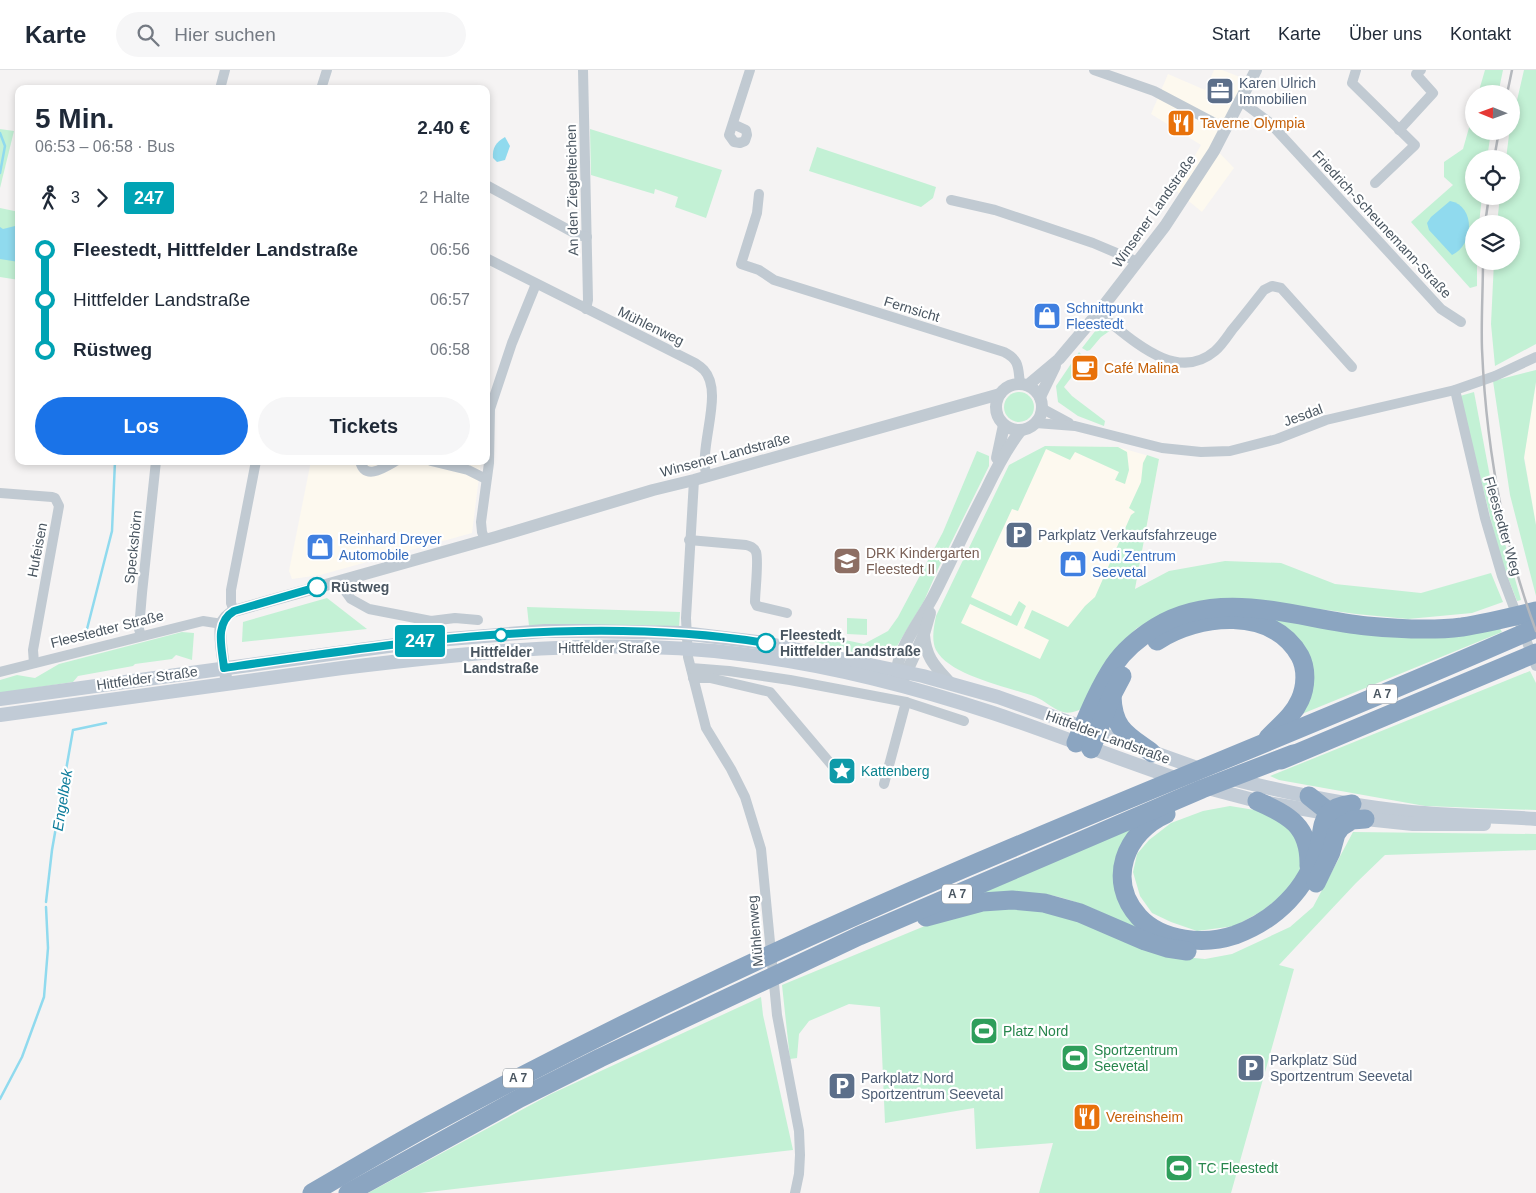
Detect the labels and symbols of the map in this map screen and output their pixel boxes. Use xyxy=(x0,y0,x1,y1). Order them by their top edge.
place label: Karen Ulrich Immobilien xyxy=(1239,75,1316,107)
office icon: Karen Ulrich Immobilien xyxy=(1205,76,1235,106)
north arrow xyxy=(1465,85,1520,140)
restaurant icon: Taverne Olympia xyxy=(1166,108,1196,138)
place label: Taverne Olympia xyxy=(1200,115,1305,131)
street label: An den Ziegelteichen xyxy=(563,124,581,256)
street label: Friedrich-Scheunemann-Straße xyxy=(1309,147,1455,301)
street label: Winsener Landstraße xyxy=(1109,151,1199,270)
street label: Fernsicht xyxy=(882,293,942,325)
place label: Schnittpunkt Fleestedt xyxy=(1066,300,1143,332)
shop icon: Schnittpunkt Fleestedt xyxy=(1032,301,1062,331)
street label: Mühlenweg xyxy=(615,303,687,349)
cafe icon: Café Malina xyxy=(1070,353,1100,383)
place label: Café Malina xyxy=(1104,360,1179,376)
street label: Jesdal xyxy=(1281,401,1325,429)
street label: Winsener Landstraße xyxy=(658,430,792,480)
street label: Fleestedter Weg xyxy=(1481,475,1525,577)
street label: Speckshörn xyxy=(121,509,145,585)
parking icon: Parkplatz Verkaufsfahrzeuge xyxy=(1004,520,1034,550)
street label: Hufeisen xyxy=(24,521,50,579)
place label: Parkplatz Verkaufsfahrzeuge xyxy=(1038,527,1217,543)
place label: Reinhard Dreyer Automobile xyxy=(339,531,442,563)
shop icon: Reinhard Dreyer Automobile xyxy=(305,532,335,562)
place label: DRK Kindergarten Fleestedt II xyxy=(866,545,980,577)
school or university icon: DRK Kindergarten Fleestedt II xyxy=(832,546,862,576)
place label: Audi Zentrum Seevetal xyxy=(1092,548,1176,580)
shop icon: Audi Zentrum Seevetal xyxy=(1058,549,1088,579)
marker: Rüstweg xyxy=(307,577,327,597)
place label: Rüstweg xyxy=(331,579,389,595)
street label: Fleestedter Straße xyxy=(49,607,165,651)
line badge: 247 xyxy=(391,625,449,657)
place label: Fleestedt, Hittfelder Landstraße xyxy=(780,627,921,659)
marker: Hittfelder Landstraße xyxy=(494,628,508,642)
marker: Fleestedt, Hittfelder Landstraße xyxy=(756,633,776,653)
street label: Hittfelder Straße xyxy=(558,640,660,656)
place label: Hittfelder Landstraße xyxy=(463,644,539,676)
street label: Hittfelder Straße xyxy=(95,663,199,693)
road number: A 7 xyxy=(1367,684,1397,704)
street label: Hittfelder Landstraße xyxy=(1044,707,1172,767)
place icon: Kattenberg xyxy=(827,756,857,786)
place label: Kattenberg xyxy=(861,763,930,779)
water label: Engelbek xyxy=(49,766,76,832)
road number: A 7 xyxy=(942,884,972,904)
street label: Mühlenweg xyxy=(744,895,766,967)
sports icon: Platz Nord xyxy=(969,1016,999,1046)
place label: Platz Nord xyxy=(1003,1023,1068,1039)
place label: Sportzentrum Seevetal xyxy=(1094,1042,1178,1074)
sports icon: Sportzentrum Seevetal xyxy=(1060,1043,1090,1073)
place label: Parkplatz Süd Sportzentrum Seevetal xyxy=(1270,1052,1412,1084)
parking icon: Parkplatz Süd Sportzentrum Seevetal xyxy=(1236,1053,1266,1083)
road number: A 7 xyxy=(503,1068,533,1088)
place label: Parkplatz Nord Sportzentrum Seevetal xyxy=(861,1070,1003,1102)
parking icon: Parkplatz Nord Sportzentrum Seevetal xyxy=(827,1071,857,1101)
restaurant icon: Vereinsheim xyxy=(1072,1102,1102,1132)
place label: Vereinsheim xyxy=(1106,1109,1183,1125)
sports icon: TC Fleestedt xyxy=(1164,1153,1194,1183)
place label: TC Fleestedt xyxy=(1198,1160,1278,1176)

